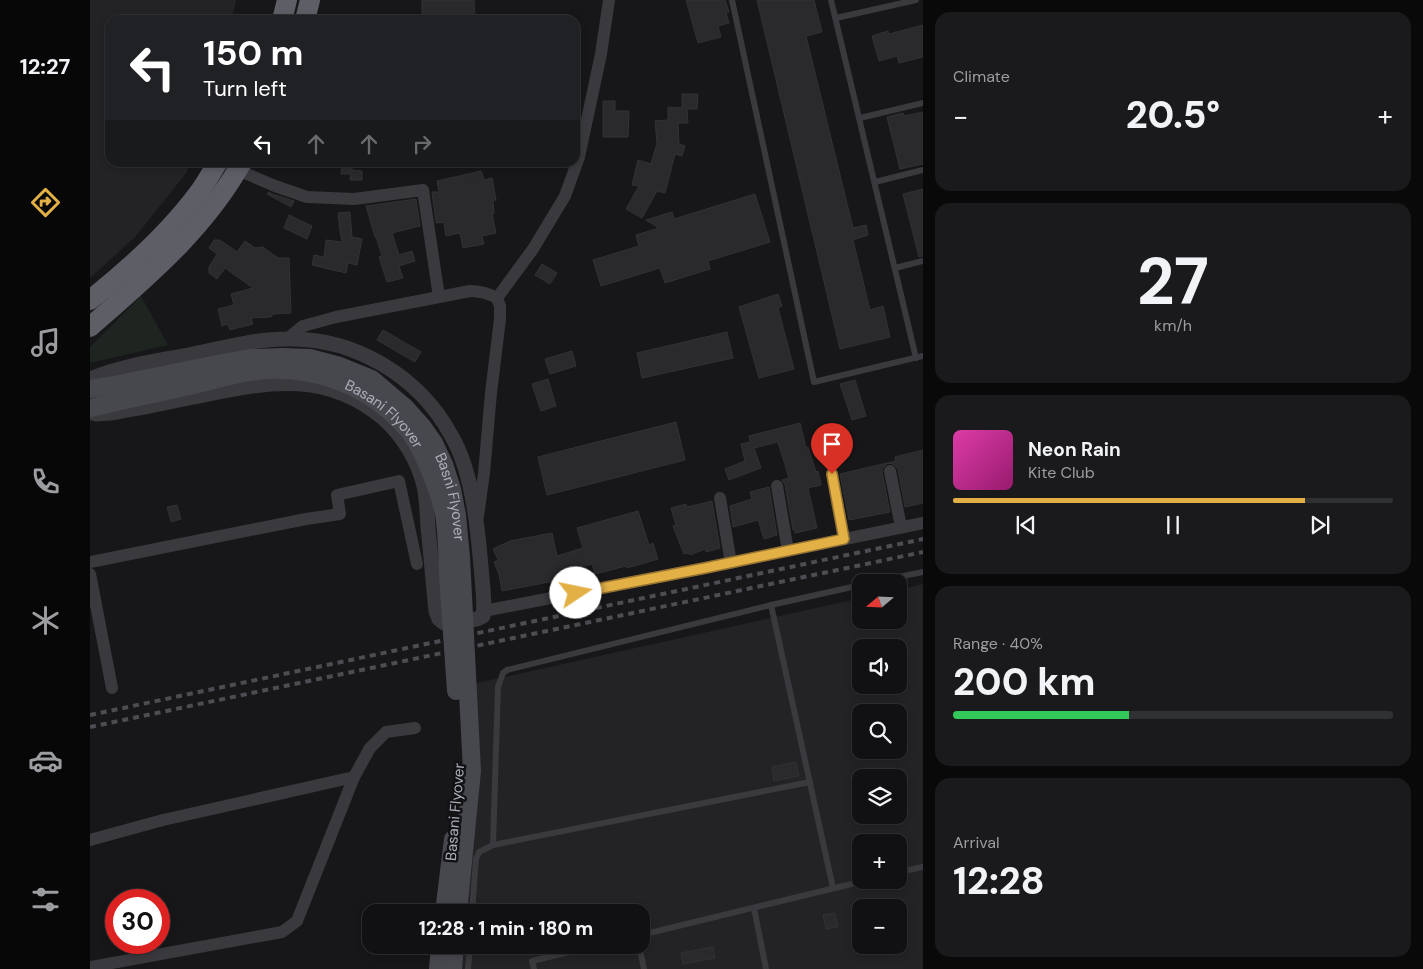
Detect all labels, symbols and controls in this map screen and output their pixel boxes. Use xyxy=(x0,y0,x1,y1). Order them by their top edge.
text: 150 m xyxy=(203,30,303,76)
icon: left xyxy=(120,35,185,100)
text: 12:27 xyxy=(20,52,70,81)
text: Climate xyxy=(953,66,1010,87)
text: Turn left xyxy=(203,74,287,103)
text: 20.5° xyxy=(1126,90,1220,140)
text: − xyxy=(953,98,968,135)
text: + xyxy=(1378,98,1393,135)
icon: left xyxy=(249,130,277,158)
icon: ahead xyxy=(302,130,330,158)
icon: ahead xyxy=(355,130,383,158)
icon: right xyxy=(408,130,436,158)
icon: directions xyxy=(28,185,63,220)
text: 27 xyxy=(1137,240,1209,324)
text: km/h xyxy=(1154,315,1192,336)
icon: music xyxy=(28,325,63,360)
street label: Basani Flyover xyxy=(342,375,428,452)
pin xyxy=(811,423,853,474)
icon: arrive xyxy=(818,430,846,458)
text: Neon Rain xyxy=(1028,437,1121,462)
street label: Basni Flyover xyxy=(430,450,469,542)
text: Kite Club xyxy=(1028,462,1095,483)
icon: phone xyxy=(28,464,63,499)
icon: previous xyxy=(1012,511,1040,539)
icon: pause xyxy=(1159,511,1187,539)
icon: next xyxy=(1306,511,1334,539)
position arrow xyxy=(549,566,601,618)
north arrow xyxy=(852,574,908,629)
map controls xyxy=(852,574,907,954)
icon: climate xyxy=(28,603,63,638)
text: Range · 40% xyxy=(953,633,1043,654)
button: sound xyxy=(852,639,907,694)
text: 200 km xyxy=(953,657,1096,707)
button: search xyxy=(852,704,907,759)
icon: car xyxy=(28,743,63,778)
street label: Basani Flyover xyxy=(441,762,469,862)
button: layers xyxy=(852,769,907,824)
text: Arrival xyxy=(953,832,1000,853)
button: + xyxy=(852,834,907,889)
text: 12:28 xyxy=(953,856,1045,906)
icon: filters xyxy=(28,882,63,917)
speed limit sign: 30 xyxy=(105,889,170,954)
button: − xyxy=(852,899,907,954)
text: 12:28 · 1 min · 180 m xyxy=(419,916,593,941)

